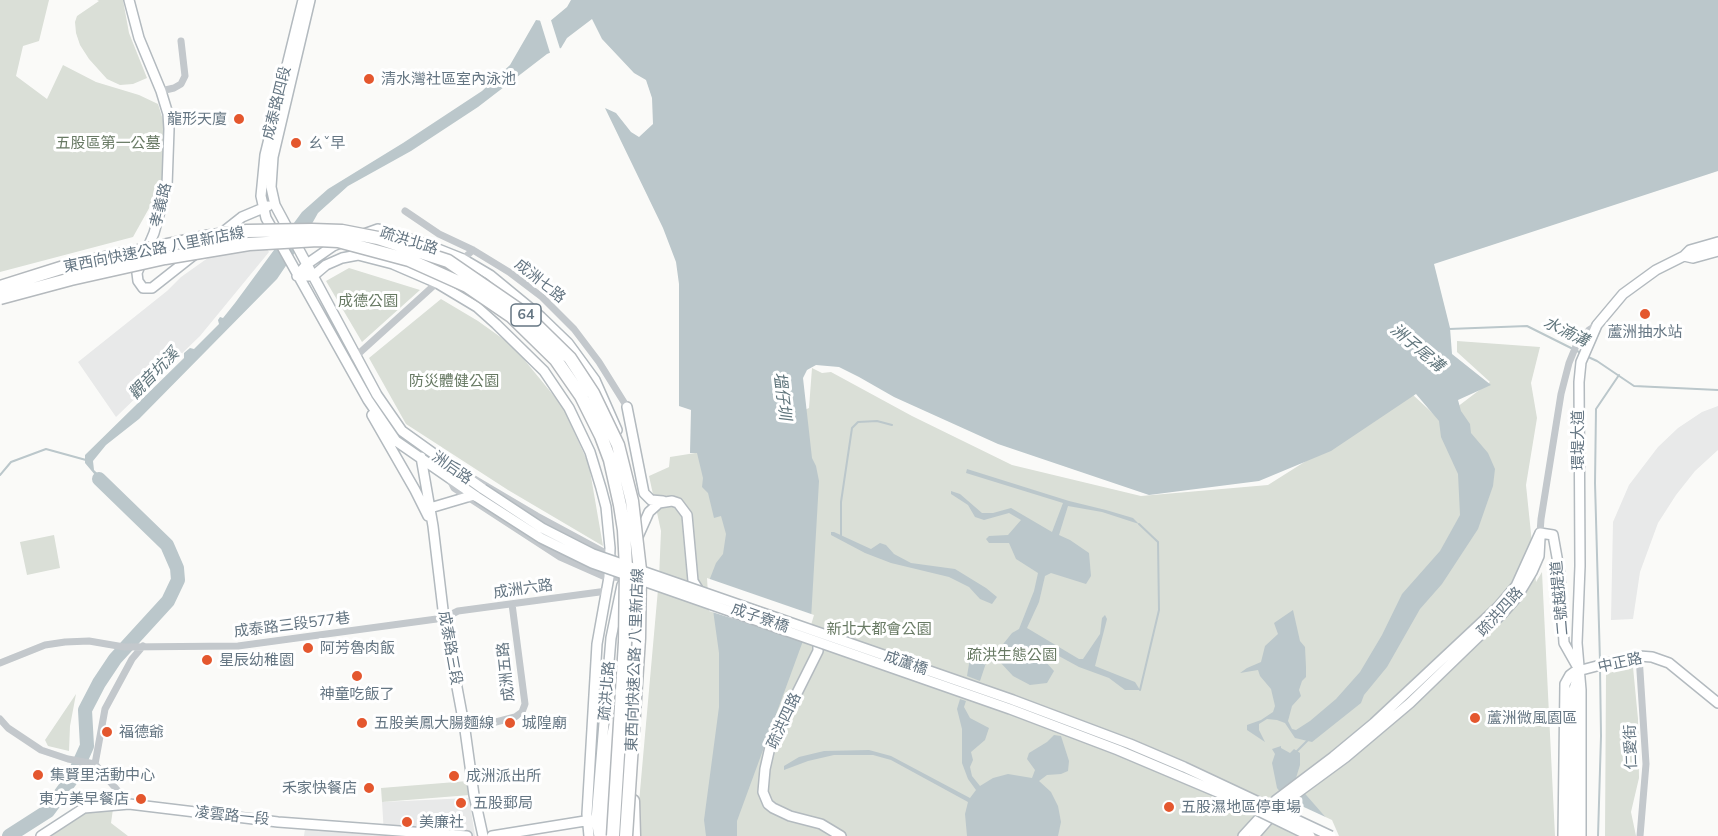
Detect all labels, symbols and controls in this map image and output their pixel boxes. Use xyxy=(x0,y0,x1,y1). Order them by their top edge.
street label: 成泰路四段 xyxy=(259,64,295,142)
place label: 清水灣社區室內泳池 xyxy=(381,70,516,88)
marker: 清水灣社區室內泳池 xyxy=(362,72,376,86)
place label: 龍形天廈 xyxy=(167,110,227,128)
marker: 龍形天廈 xyxy=(232,112,246,126)
park label: 五股區第一公墓 xyxy=(56,134,160,152)
place label: ㄠˇ早 xyxy=(308,134,345,152)
marker: ㄠˇ早 xyxy=(289,136,303,150)
street label: 孝義路 xyxy=(147,181,175,229)
street label: 東西向快速公路 八里新店線 xyxy=(62,224,246,276)
street label: 疏洪北路 xyxy=(378,224,440,258)
street label: 成洲七路 xyxy=(511,255,569,307)
park label: 成德公園 xyxy=(338,292,398,310)
road number: 64 xyxy=(511,304,541,326)
marker: 蘆洲抽水站 xyxy=(1638,307,1652,321)
water label: 水湳溝 xyxy=(1540,313,1592,351)
water label: 洲子尾溝 xyxy=(1386,320,1448,376)
place label: 蘆洲抽水站 xyxy=(1608,323,1682,341)
water label: 觀音坑溪 xyxy=(125,344,183,404)
water label: 塭仔圳 xyxy=(770,371,794,421)
park label: 防災體健公園 xyxy=(409,372,499,390)
street label: 環堤大道 xyxy=(1569,410,1587,470)
street label: 洲后路 xyxy=(428,448,476,488)
street label: 二號越提道 xyxy=(1548,560,1572,636)
street label: 東西向快速公路 八里新店線 xyxy=(623,568,647,752)
street label: 成洲六路 xyxy=(492,576,554,602)
street label: 疏洪四路 xyxy=(1473,584,1527,640)
street label: 成子寮橋 xyxy=(729,600,791,636)
street label: 成泰路三段577巷 xyxy=(233,609,351,641)
street label: 成泰路三段 xyxy=(435,610,465,686)
park label: 新北大都會公園 xyxy=(827,620,931,638)
place label: 阿芳魯肉飯 xyxy=(320,639,395,657)
marker: 阿芳魯肉飯 xyxy=(301,641,315,655)
street label: 成洲五路 xyxy=(494,641,518,703)
park label: 疏洪生態公園 xyxy=(967,646,1057,664)
street label: 成蘆橋 xyxy=(882,647,930,679)
street label: 中正路 xyxy=(1596,650,1644,676)
place label: 星辰幼稚園 xyxy=(219,651,294,669)
marker: 星辰幼稚園 xyxy=(200,653,214,667)
street label: 疏洪北路 xyxy=(595,660,619,722)
marker: 神童吃飯了 xyxy=(350,669,364,683)
place label: 神童吃飯了 xyxy=(320,685,394,703)
street label: 疏洪四路 xyxy=(763,690,805,752)
place label: 蘆洲微風園區 xyxy=(1487,709,1577,727)
marker: 蘆洲微風園區 xyxy=(1468,711,1482,725)
place label: 五股美鳳大腸麵線 xyxy=(374,714,494,732)
place label: 城隍廟 xyxy=(522,714,567,732)
marker: 五股美鳳大腸麵線 xyxy=(355,716,369,730)
marker: 城隍廟 xyxy=(503,716,517,730)
place label: 福德爺 xyxy=(119,723,164,741)
street label: 仁愛街 xyxy=(1621,724,1641,770)
marker: 福德爺 xyxy=(100,725,114,739)
place label: 集賢里活動中心 xyxy=(50,766,155,784)
place label: 成洲派出所 xyxy=(466,767,541,785)
marker: 集賢里活動中心 xyxy=(31,768,45,782)
marker: 成洲派出所 xyxy=(447,769,461,783)
place label: 禾家快餐店 xyxy=(282,779,357,797)
marker: 禾家快餐店 xyxy=(362,781,376,795)
place label: 東方美早餐店 xyxy=(39,790,129,808)
marker: 東方美早餐店 xyxy=(134,792,148,806)
place label: 五股郵局 xyxy=(473,794,533,812)
marker: 五股郵局 xyxy=(454,796,468,810)
place label: 五股濕地區停車場 xyxy=(1181,798,1301,816)
marker: 五股濕地區停車場 xyxy=(1162,800,1176,814)
street label: 凌雲路一段 xyxy=(194,803,270,829)
place label: 美廉社 xyxy=(419,813,464,831)
marker: 美廉社 xyxy=(400,815,414,829)

